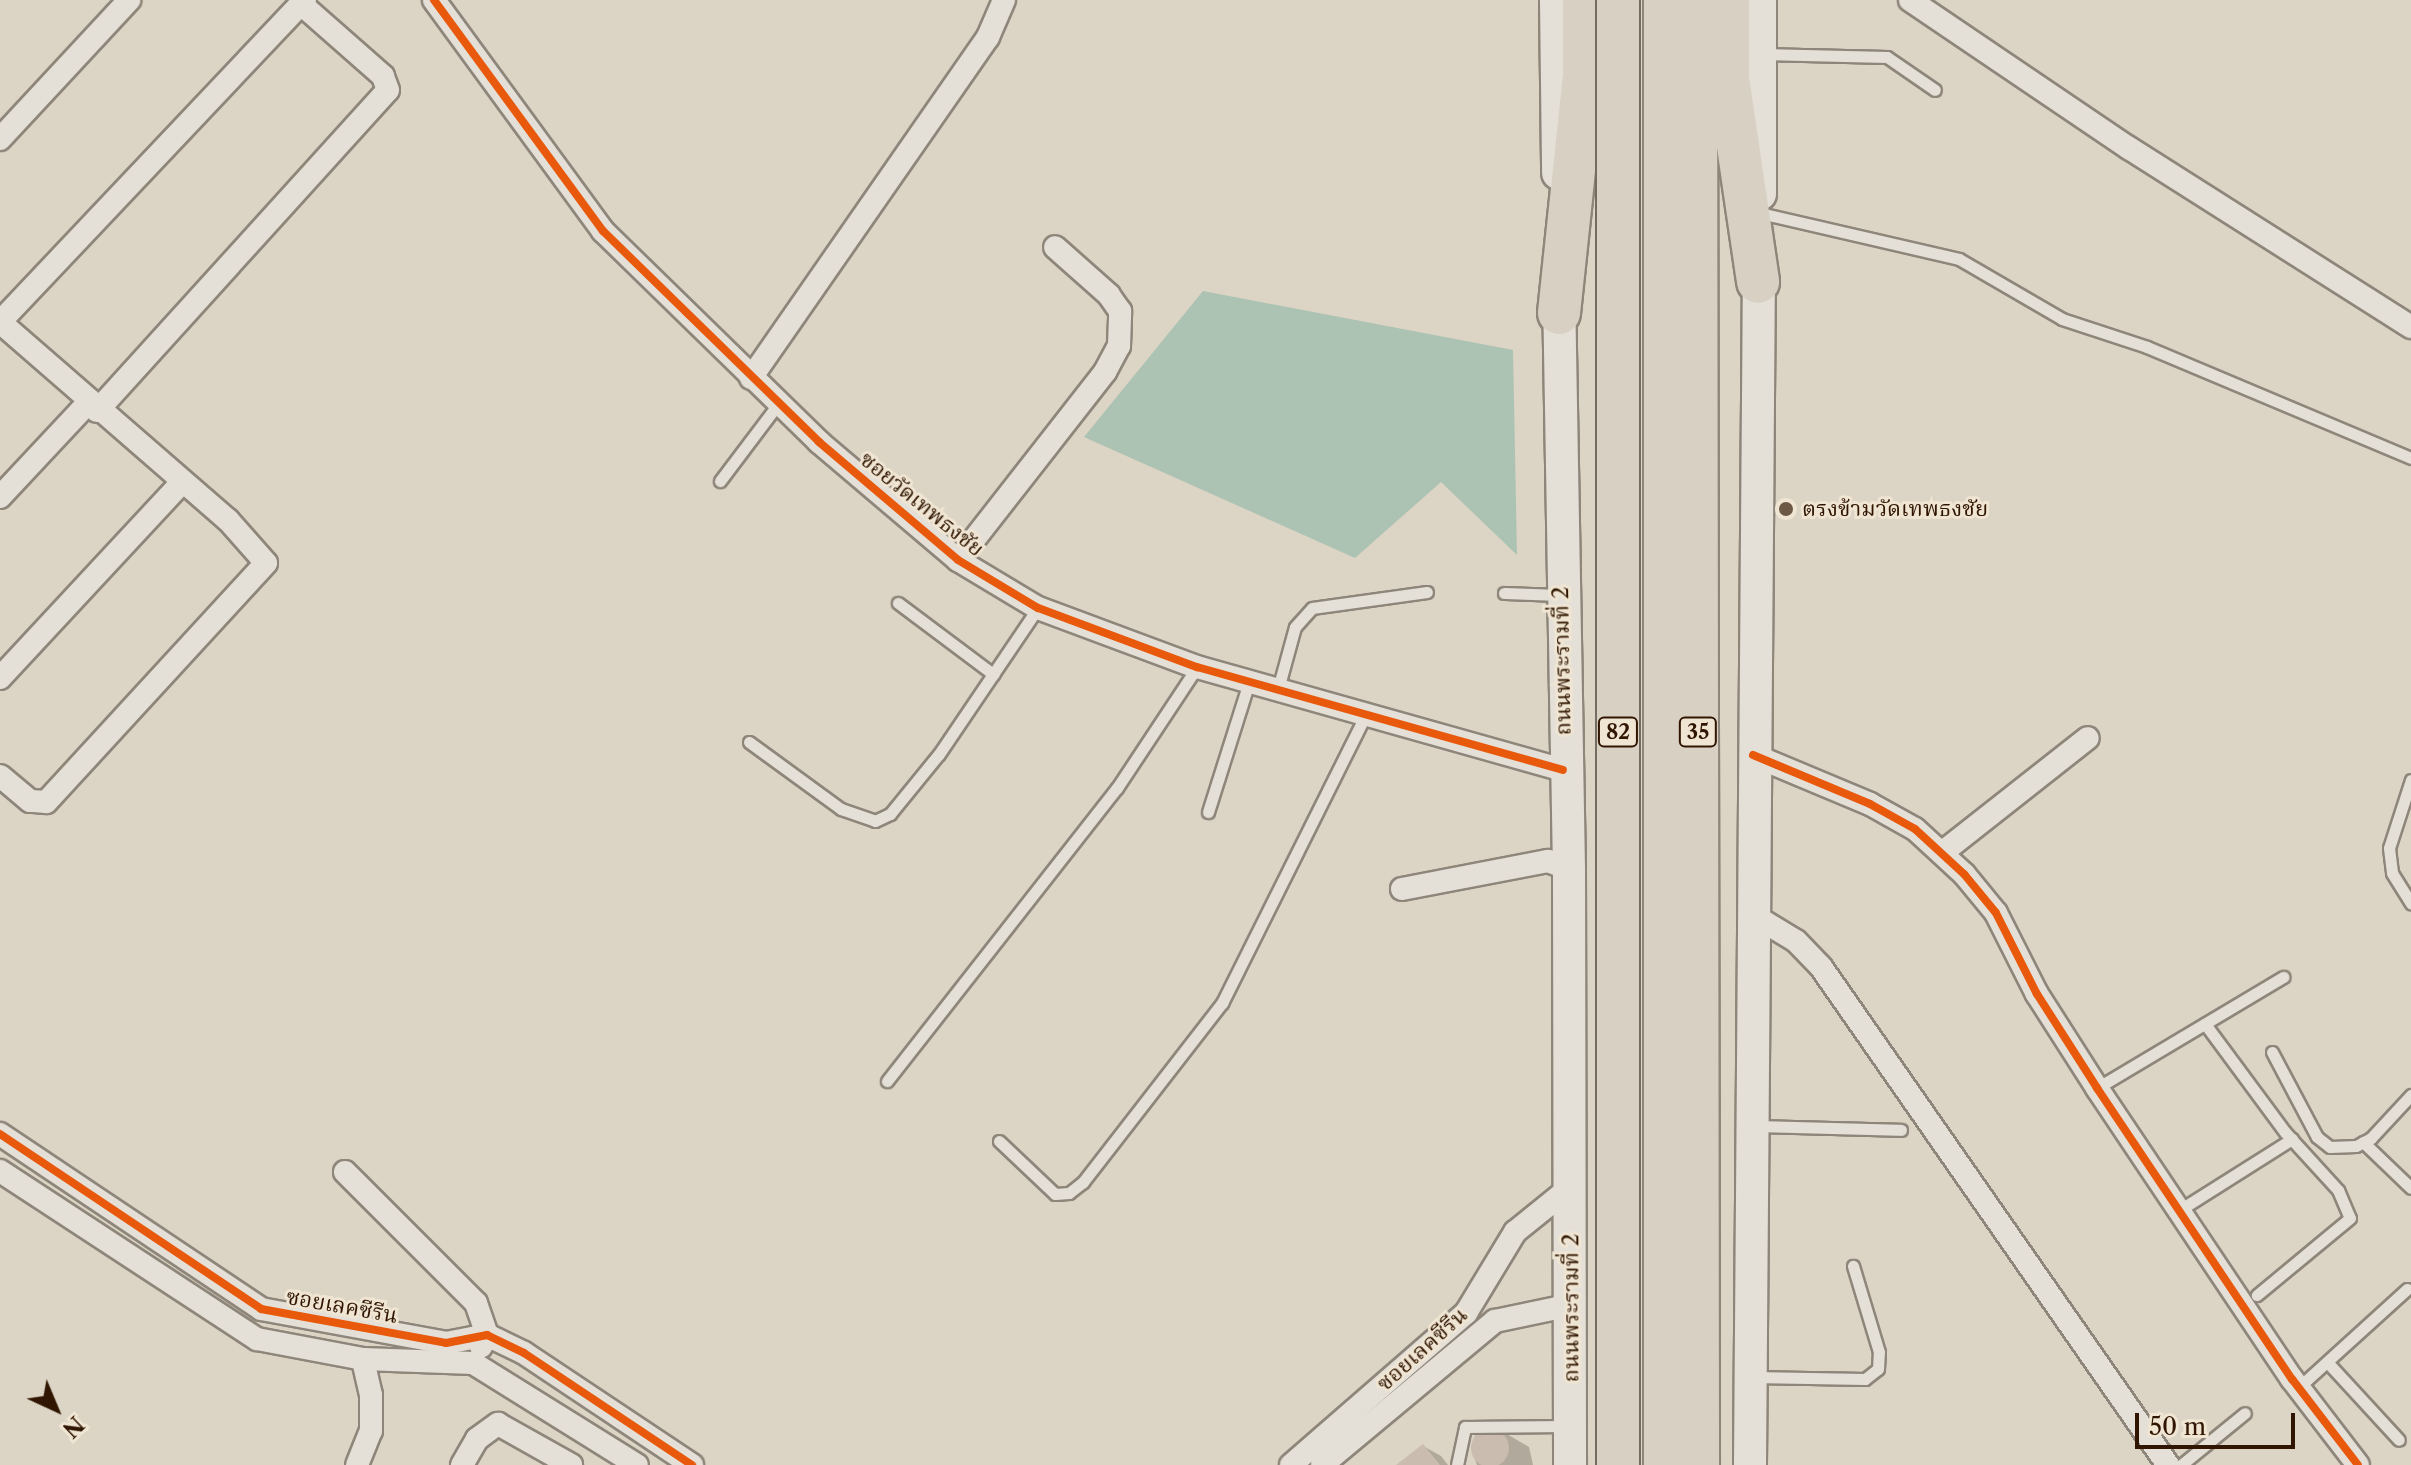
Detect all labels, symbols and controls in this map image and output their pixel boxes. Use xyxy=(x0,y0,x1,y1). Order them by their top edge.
street label: ซอยวัดเทพธงชัย xyxy=(855,446,989,562)
place label: ตรงข้ามวัดเทพธงชัย xyxy=(1802,496,1988,522)
marker: ตรงข้ามวัดเทพธงชัย xyxy=(1777,500,1795,518)
street label: ถนนพระรามที่ 2 xyxy=(1548,586,1576,736)
road number: 82 xyxy=(1596,716,1640,748)
road number: 35 xyxy=(1678,716,1718,748)
street label: ถนนพระรามที่ 2 xyxy=(1558,1234,1584,1382)
street label: ซอยเลคซีรีน xyxy=(284,1283,400,1329)
street label: ซอยเลคซีรีน xyxy=(1371,1301,1473,1397)
north arrow xyxy=(16,1369,96,1449)
scale bar xyxy=(2139,1397,2299,1447)
text: N xyxy=(57,1410,89,1443)
text: 50 m xyxy=(2149,1412,2206,1441)

